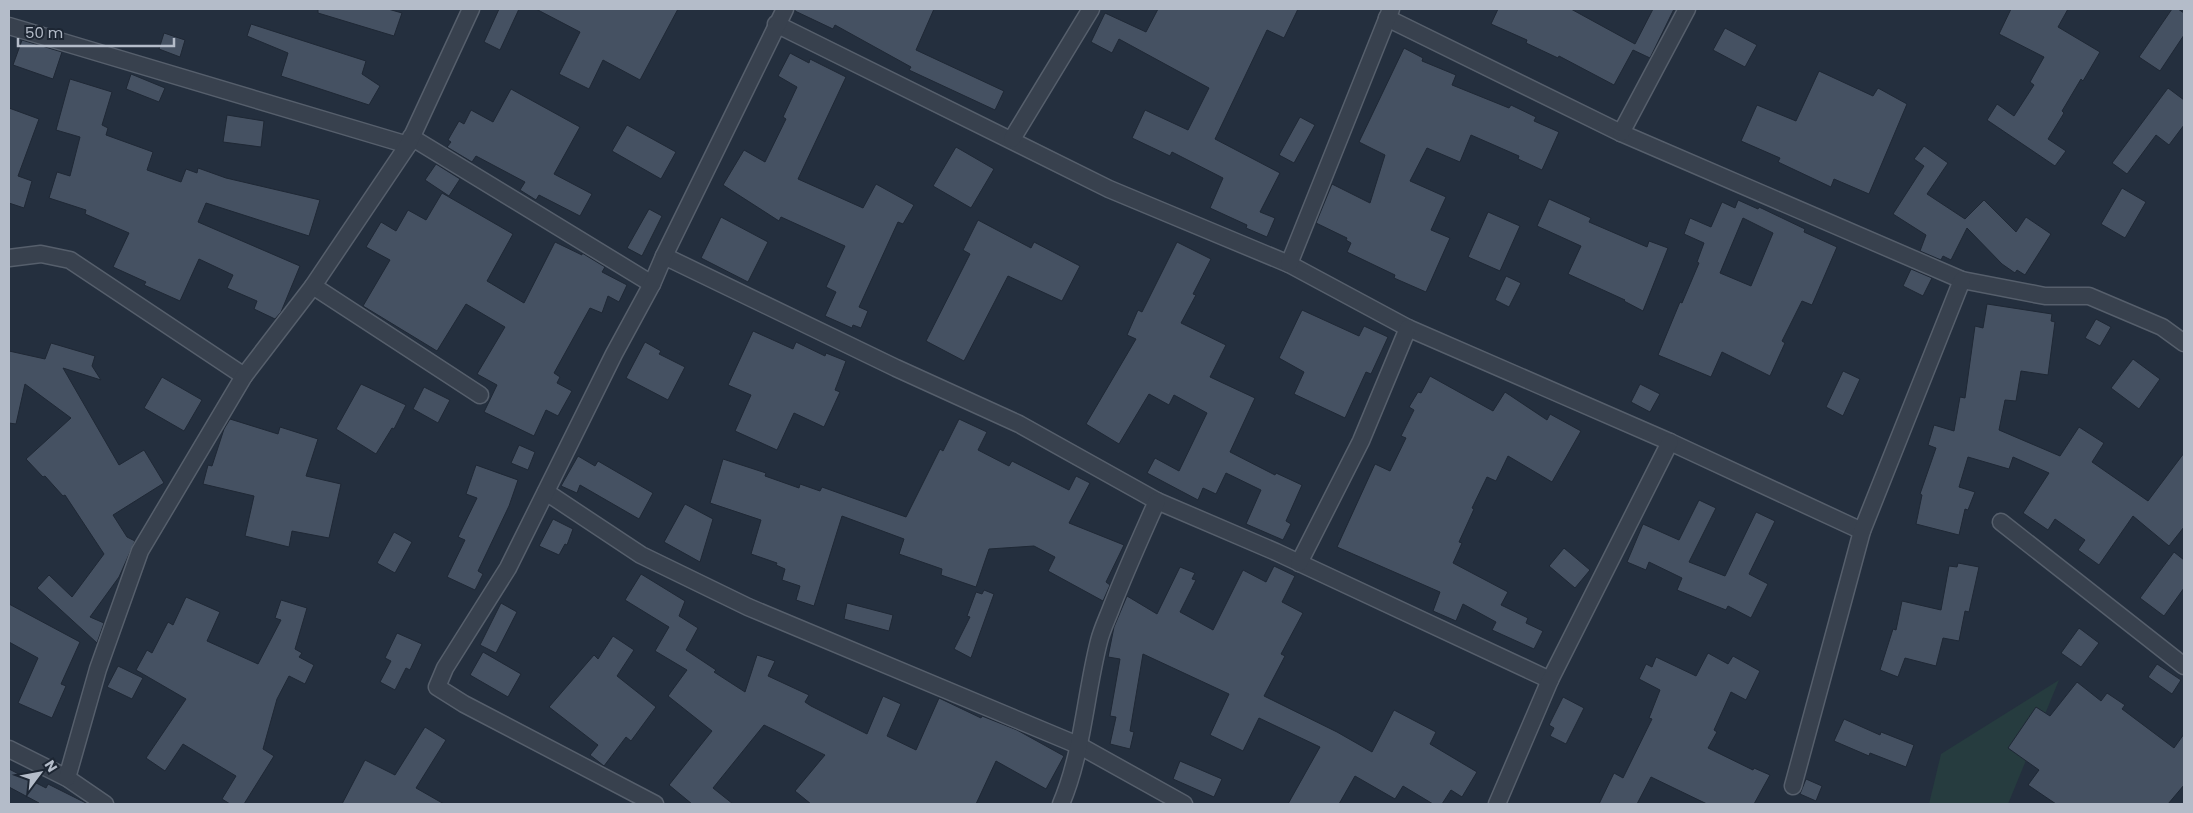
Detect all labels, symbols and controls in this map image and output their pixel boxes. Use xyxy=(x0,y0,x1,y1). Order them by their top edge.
scale bar xyxy=(18,15,174,47)
text: 50 m xyxy=(25,22,63,43)
north arrow xyxy=(15,748,65,798)
text: N xyxy=(40,756,62,776)

